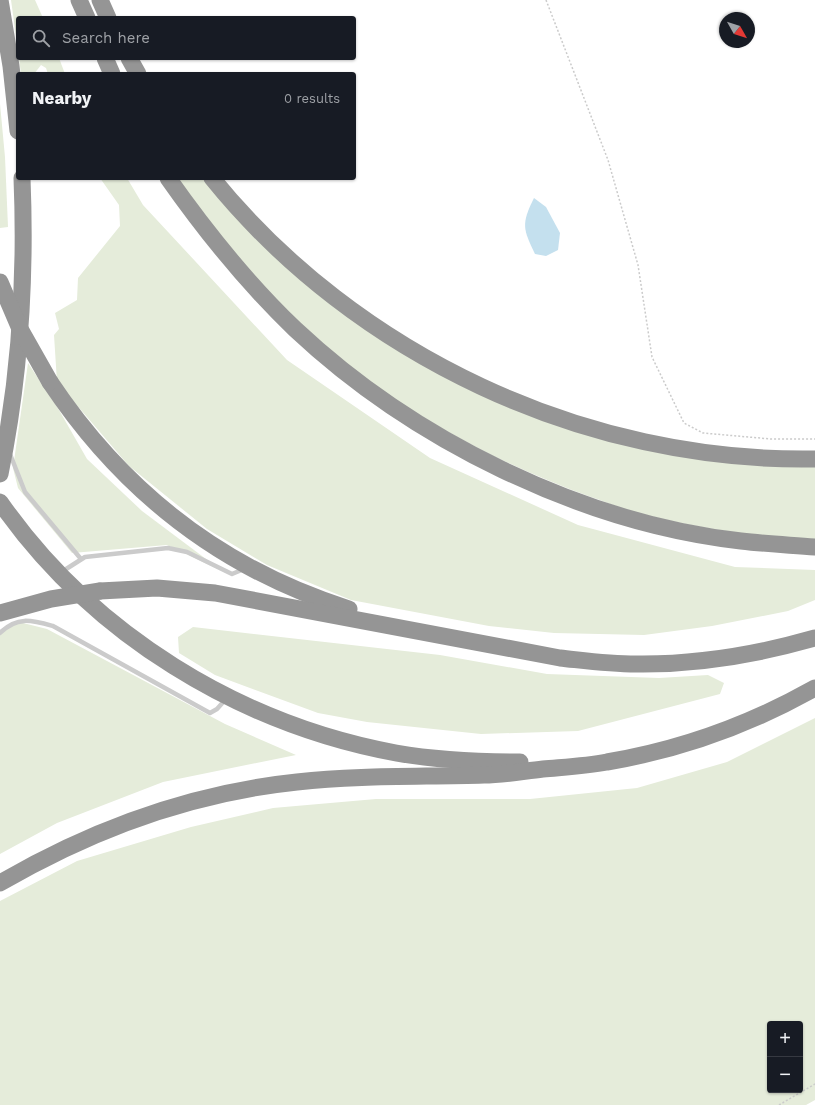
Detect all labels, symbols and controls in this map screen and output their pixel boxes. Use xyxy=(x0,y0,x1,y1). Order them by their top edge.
north arrow xyxy=(719,12,755,48)
search box xyxy=(16,16,356,60)
icon: search xyxy=(30,27,52,49)
text: Search here xyxy=(62,29,150,47)
text: Nearby xyxy=(32,88,91,108)
text: 0 results xyxy=(284,91,340,106)
map controls xyxy=(767,1021,803,1093)
button: + xyxy=(767,1021,803,1057)
button: − xyxy=(767,1057,803,1093)

